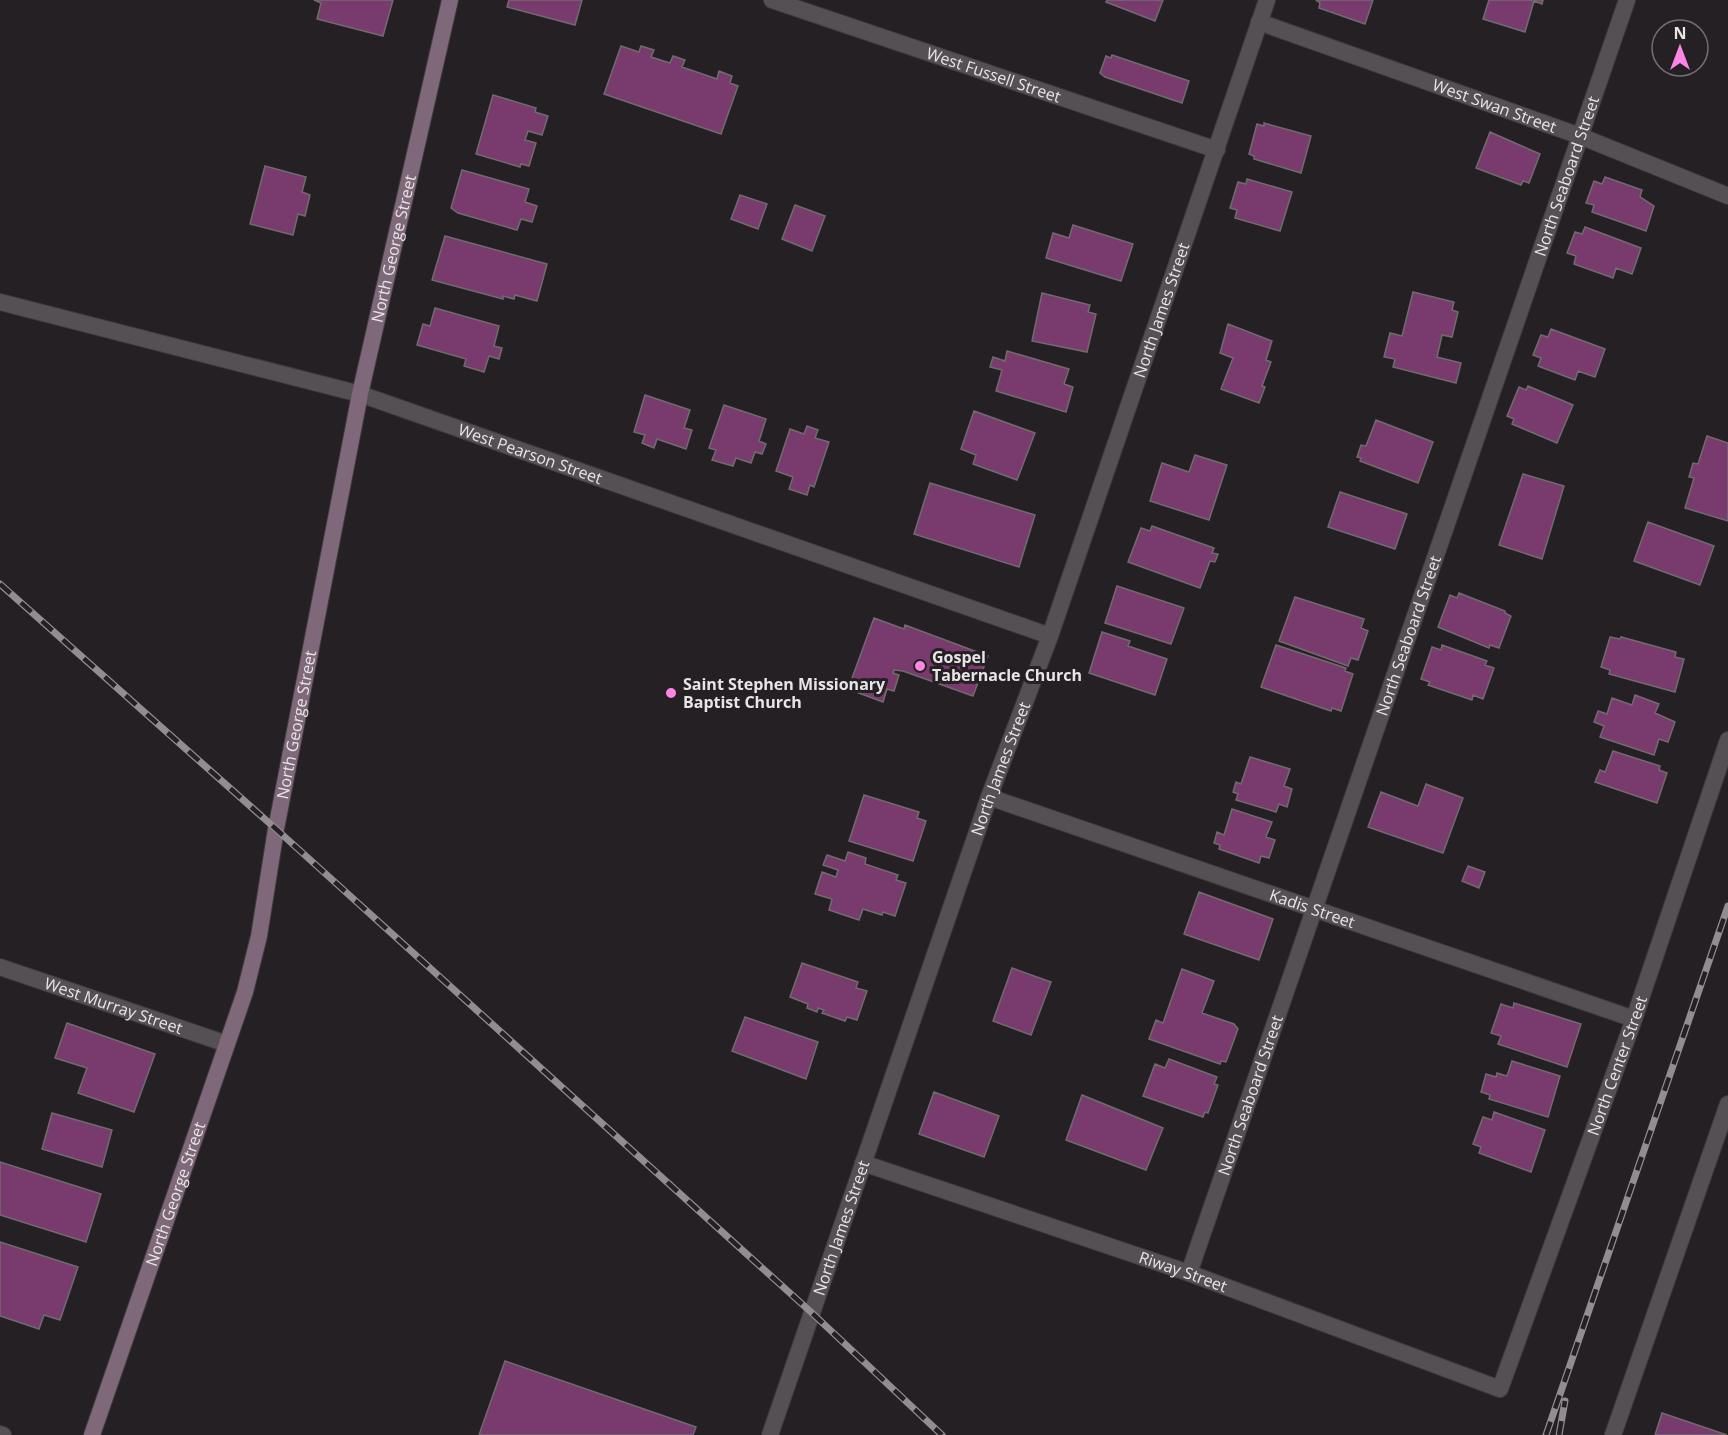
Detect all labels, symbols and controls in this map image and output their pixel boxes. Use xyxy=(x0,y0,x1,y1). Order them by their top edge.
north arrow xyxy=(1650,18,1710,78)
text: N xyxy=(1673,22,1687,44)
street label: West Fussell Street xyxy=(924,42,1064,108)
street label: West Swan Street xyxy=(1430,74,1560,138)
street label: North Seaboard Street xyxy=(1529,93,1604,259)
street label: North George Street xyxy=(366,172,421,325)
street label: North James Street xyxy=(1128,239,1195,381)
street label: West Pearson Street xyxy=(455,418,606,489)
street label: North Seaboard Street xyxy=(1371,552,1446,719)
place label: Gospel Tabernacle Church xyxy=(932,646,1082,686)
street label: North George Street xyxy=(271,648,321,801)
marker: Gospel Tabernacle Church xyxy=(913,659,927,673)
place label: Saint Stephen Missionary Baptist Church xyxy=(683,673,886,713)
marker: Saint Stephen Missionary Baptist Church xyxy=(664,686,678,700)
street label: North James Street xyxy=(966,698,1035,839)
street label: Kadis Street xyxy=(1267,883,1358,933)
street label: West Murray Street xyxy=(42,972,186,1039)
street label: North Center Street xyxy=(1582,993,1652,1138)
street label: North Seaboard Street xyxy=(1212,1012,1288,1178)
street label: North George Street xyxy=(140,1119,210,1269)
street label: North James Street xyxy=(808,1157,875,1298)
street label: Riway Street xyxy=(1136,1246,1231,1297)

